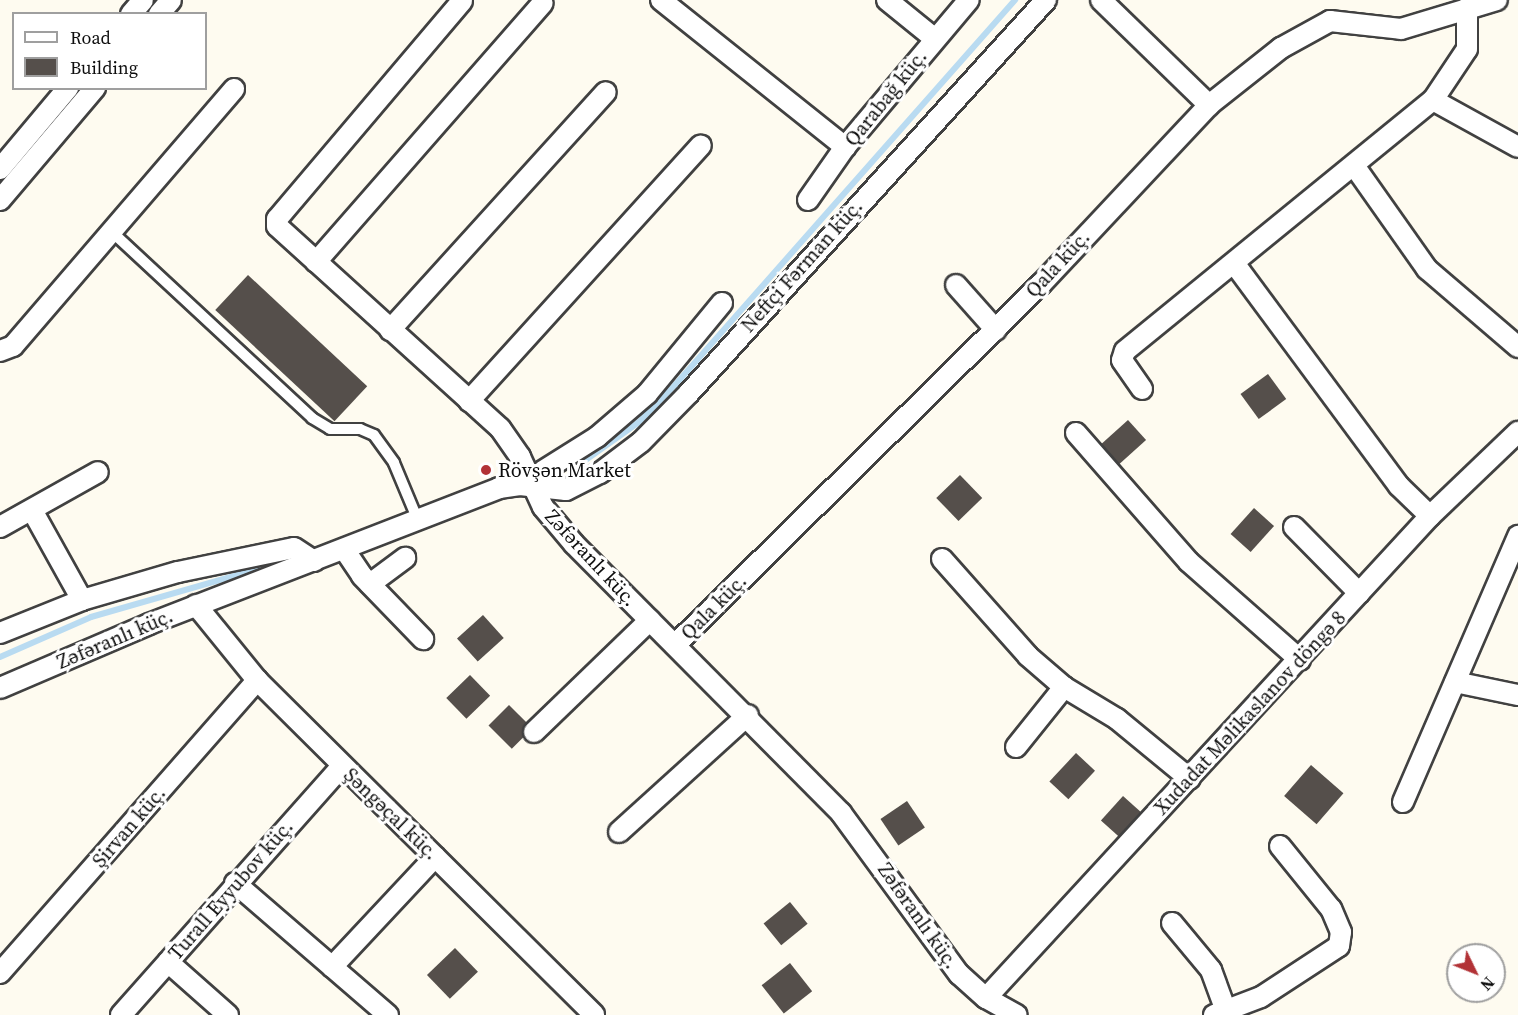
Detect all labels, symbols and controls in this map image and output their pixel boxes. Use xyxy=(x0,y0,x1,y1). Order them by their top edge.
legend xyxy=(12,12,207,90)
text: Road xyxy=(70,25,111,50)
street label: Qarabağ küç. xyxy=(840,45,932,151)
text: Building xyxy=(70,55,138,80)
street label: Neftçi Fərman küç. xyxy=(736,195,868,337)
street label: Qala küç. xyxy=(1021,225,1095,303)
place label: Rövşən Market xyxy=(498,458,631,482)
marker: Rövşən Market xyxy=(479,463,493,477)
street label: Zəfəranlı küç. xyxy=(540,505,642,611)
street label: Qala küç. xyxy=(676,569,752,645)
street label: Zəfəranlı küç. xyxy=(53,604,177,674)
street label: Xudadat Məlikaslanov döngə 8 xyxy=(1149,606,1351,820)
street label: Şəngəçal küç. xyxy=(339,763,443,865)
street label: Şirvan küç. xyxy=(87,782,171,872)
street label: Turall Eyyubov küç. xyxy=(164,815,298,965)
street label: Zəfəranlı küç. xyxy=(873,858,963,974)
north arrow xyxy=(1446,943,1506,1003)
text: N xyxy=(1476,972,1500,996)

